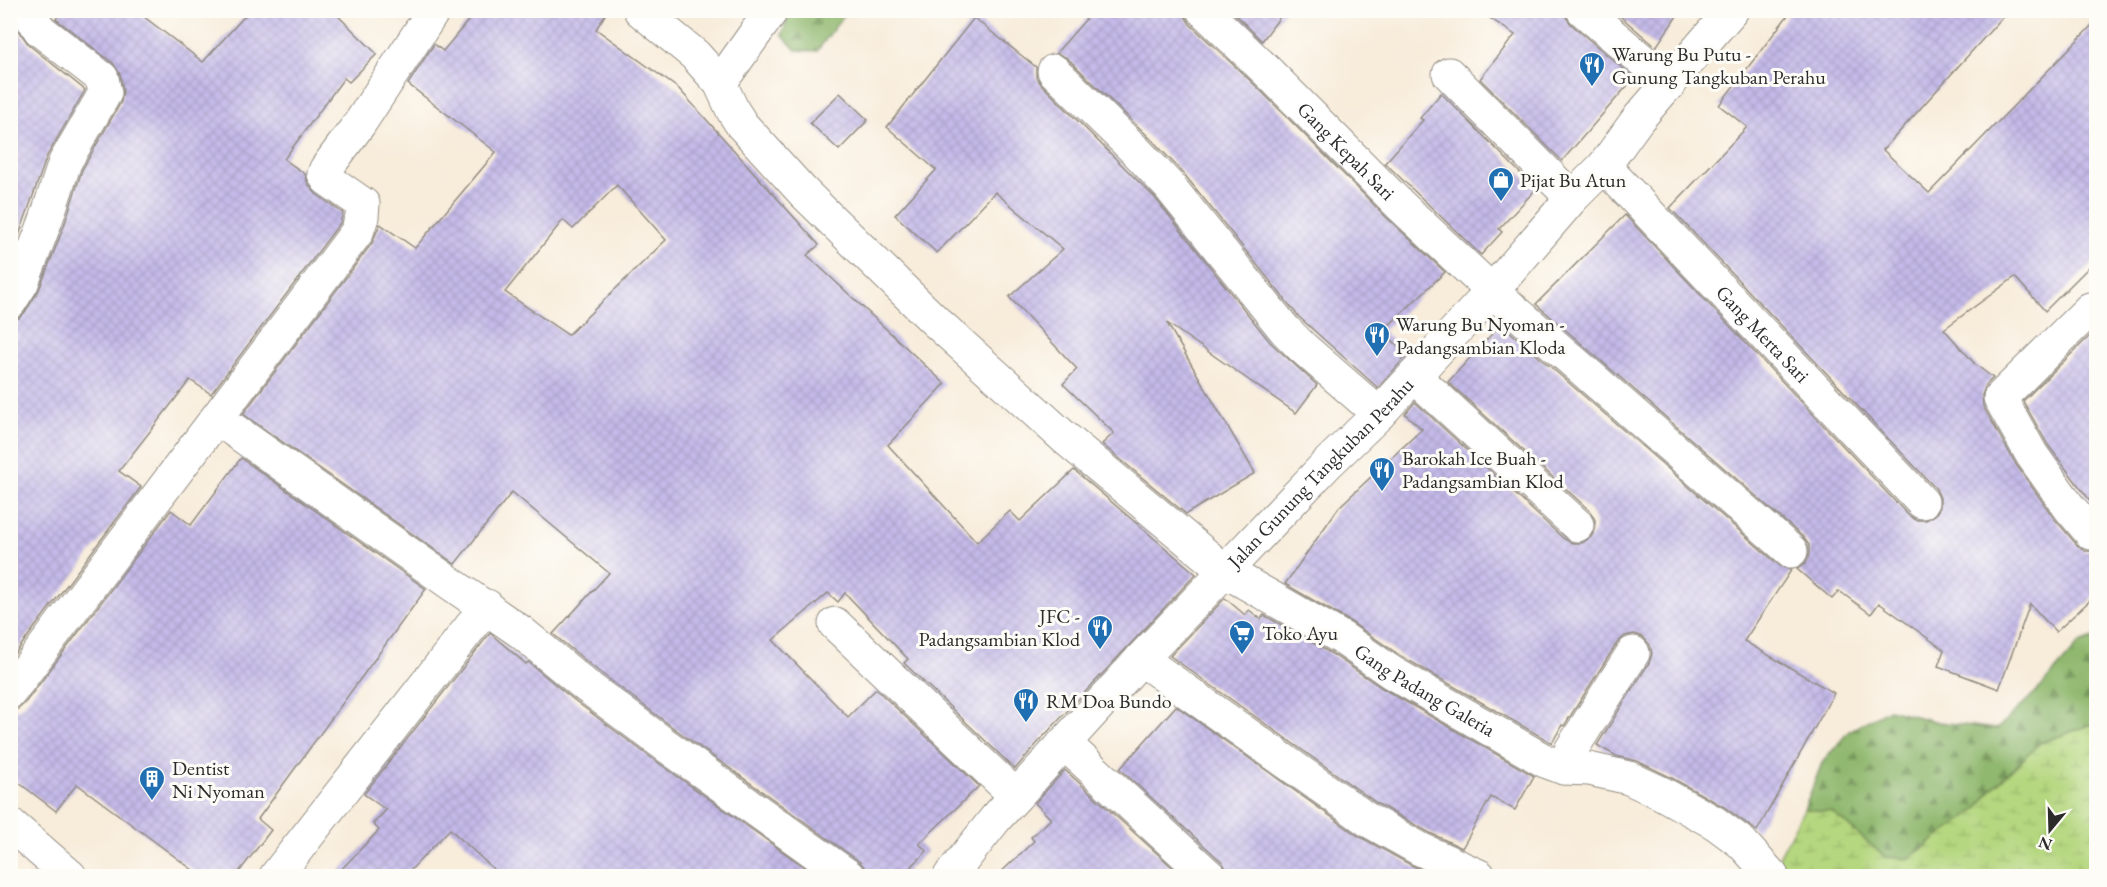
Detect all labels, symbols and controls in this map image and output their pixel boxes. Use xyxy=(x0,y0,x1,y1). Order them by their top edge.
place label: Warung Bu Putu - Gunung Tangkuban Perahu xyxy=(1612,41,1826,90)
restaurant icon: Warung Bu Putu - Gunung Tangkuban Perahu xyxy=(1577,50,1607,88)
street label: Gang Kepah Sari xyxy=(1292,96,1401,206)
shop icon: Pijat Bu Atun xyxy=(1486,165,1516,203)
place label: Pijat Bu Atun xyxy=(1520,167,1627,193)
street label: Gang Merta Sari xyxy=(1710,279,1815,388)
place label: Warung Bu Nyoman - Padangsambian Kloda xyxy=(1396,311,1566,360)
restaurant icon: Warung Bu Nyoman - Padangsambian Kloda xyxy=(1362,320,1392,358)
street label: Jalan Gunung Tangkuban Perahu xyxy=(1220,372,1419,575)
place label: Barokah Ice Buah - Padangsambian Klod xyxy=(1402,445,1564,494)
restaurant icon: Barokah Ice Buah - Padangsambian Klod xyxy=(1367,455,1397,493)
place label: JFC - Padangsambian Klod xyxy=(918,603,1081,652)
restaurant icon: JFC - Padangsambian Klod xyxy=(1085,613,1115,651)
supermarket icon: Toko Ayu xyxy=(1227,618,1257,656)
place label: Toko Ayu xyxy=(1262,620,1338,646)
street label: Gang Padang Galeria xyxy=(1349,638,1500,742)
restaurant icon: RM Doa Bundo xyxy=(1011,686,1041,724)
place label: RM Doa Bundo xyxy=(1046,688,1172,714)
place label: Dentist Ni Nyoman xyxy=(172,755,265,804)
building icon: Dentist Ni Nyoman xyxy=(137,764,167,802)
north arrow xyxy=(2020,800,2080,860)
text: N xyxy=(2036,832,2055,856)

